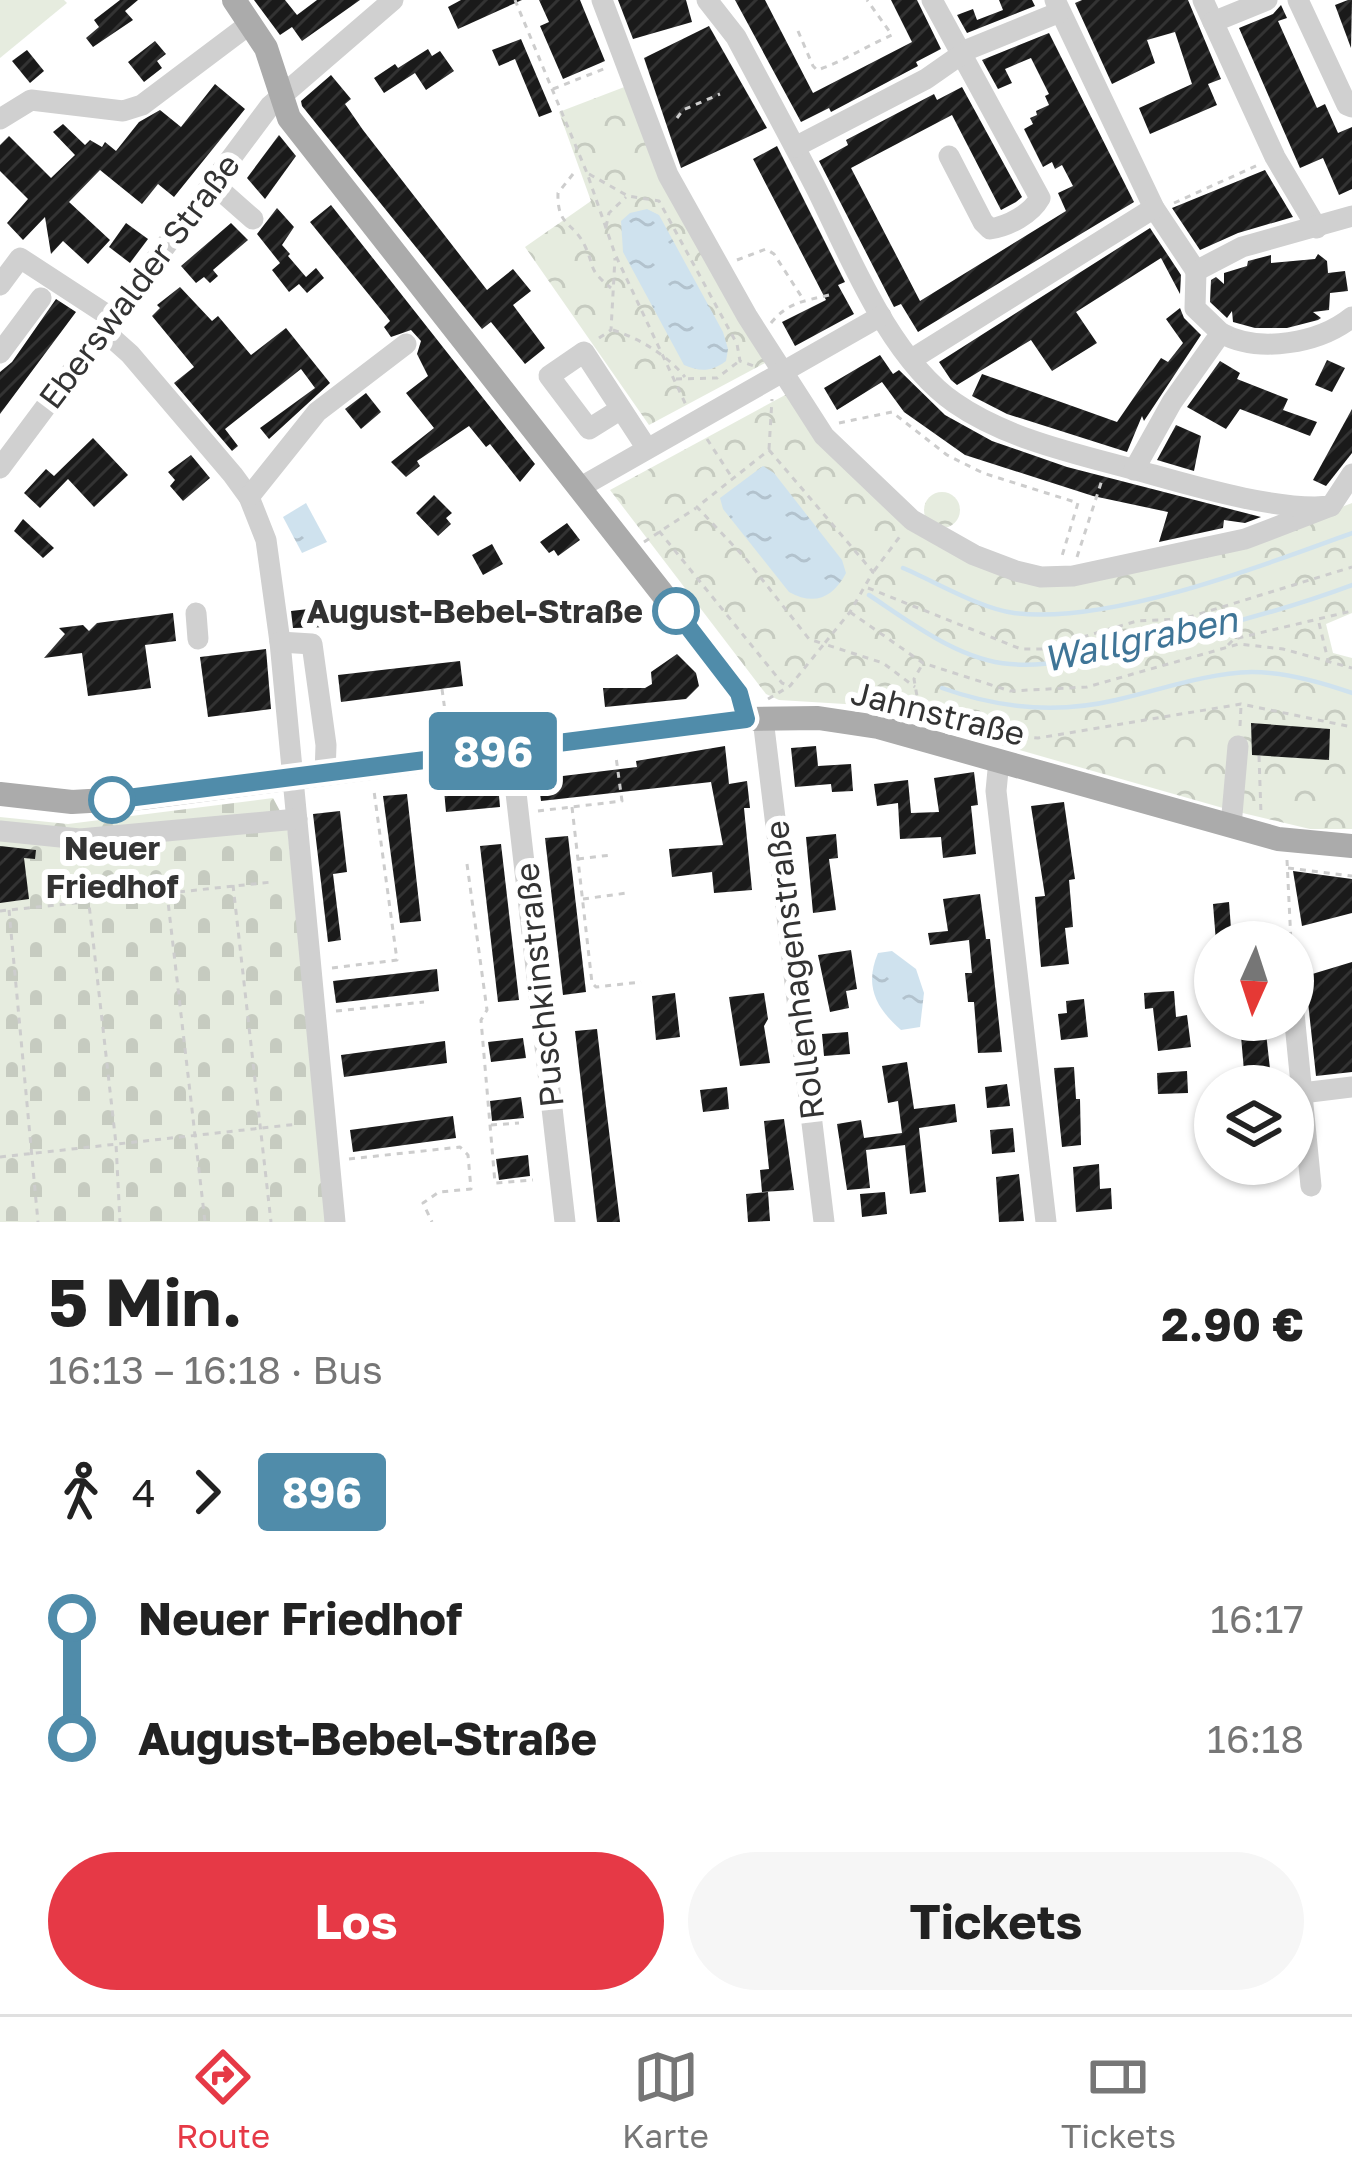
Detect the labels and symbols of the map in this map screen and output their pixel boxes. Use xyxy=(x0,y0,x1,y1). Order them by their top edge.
street label: Eberswalder Straße xyxy=(30,146,247,416)
marker: August-Bebel-Straße xyxy=(654,589,698,633)
place label: August-Bebel-Straße xyxy=(306,591,643,630)
water label: Wallgraben xyxy=(1039,597,1243,680)
street label: Jahnstraße xyxy=(847,672,1029,753)
line badge: 896 xyxy=(424,712,562,790)
marker: Neuer Friedhof xyxy=(90,778,134,822)
street label: Rollenhagenstraße xyxy=(756,818,831,1122)
place label: Neuer Friedhof xyxy=(46,828,178,905)
street label: Puschkinstraße xyxy=(506,861,571,1109)
north arrow xyxy=(1194,921,1314,1041)

